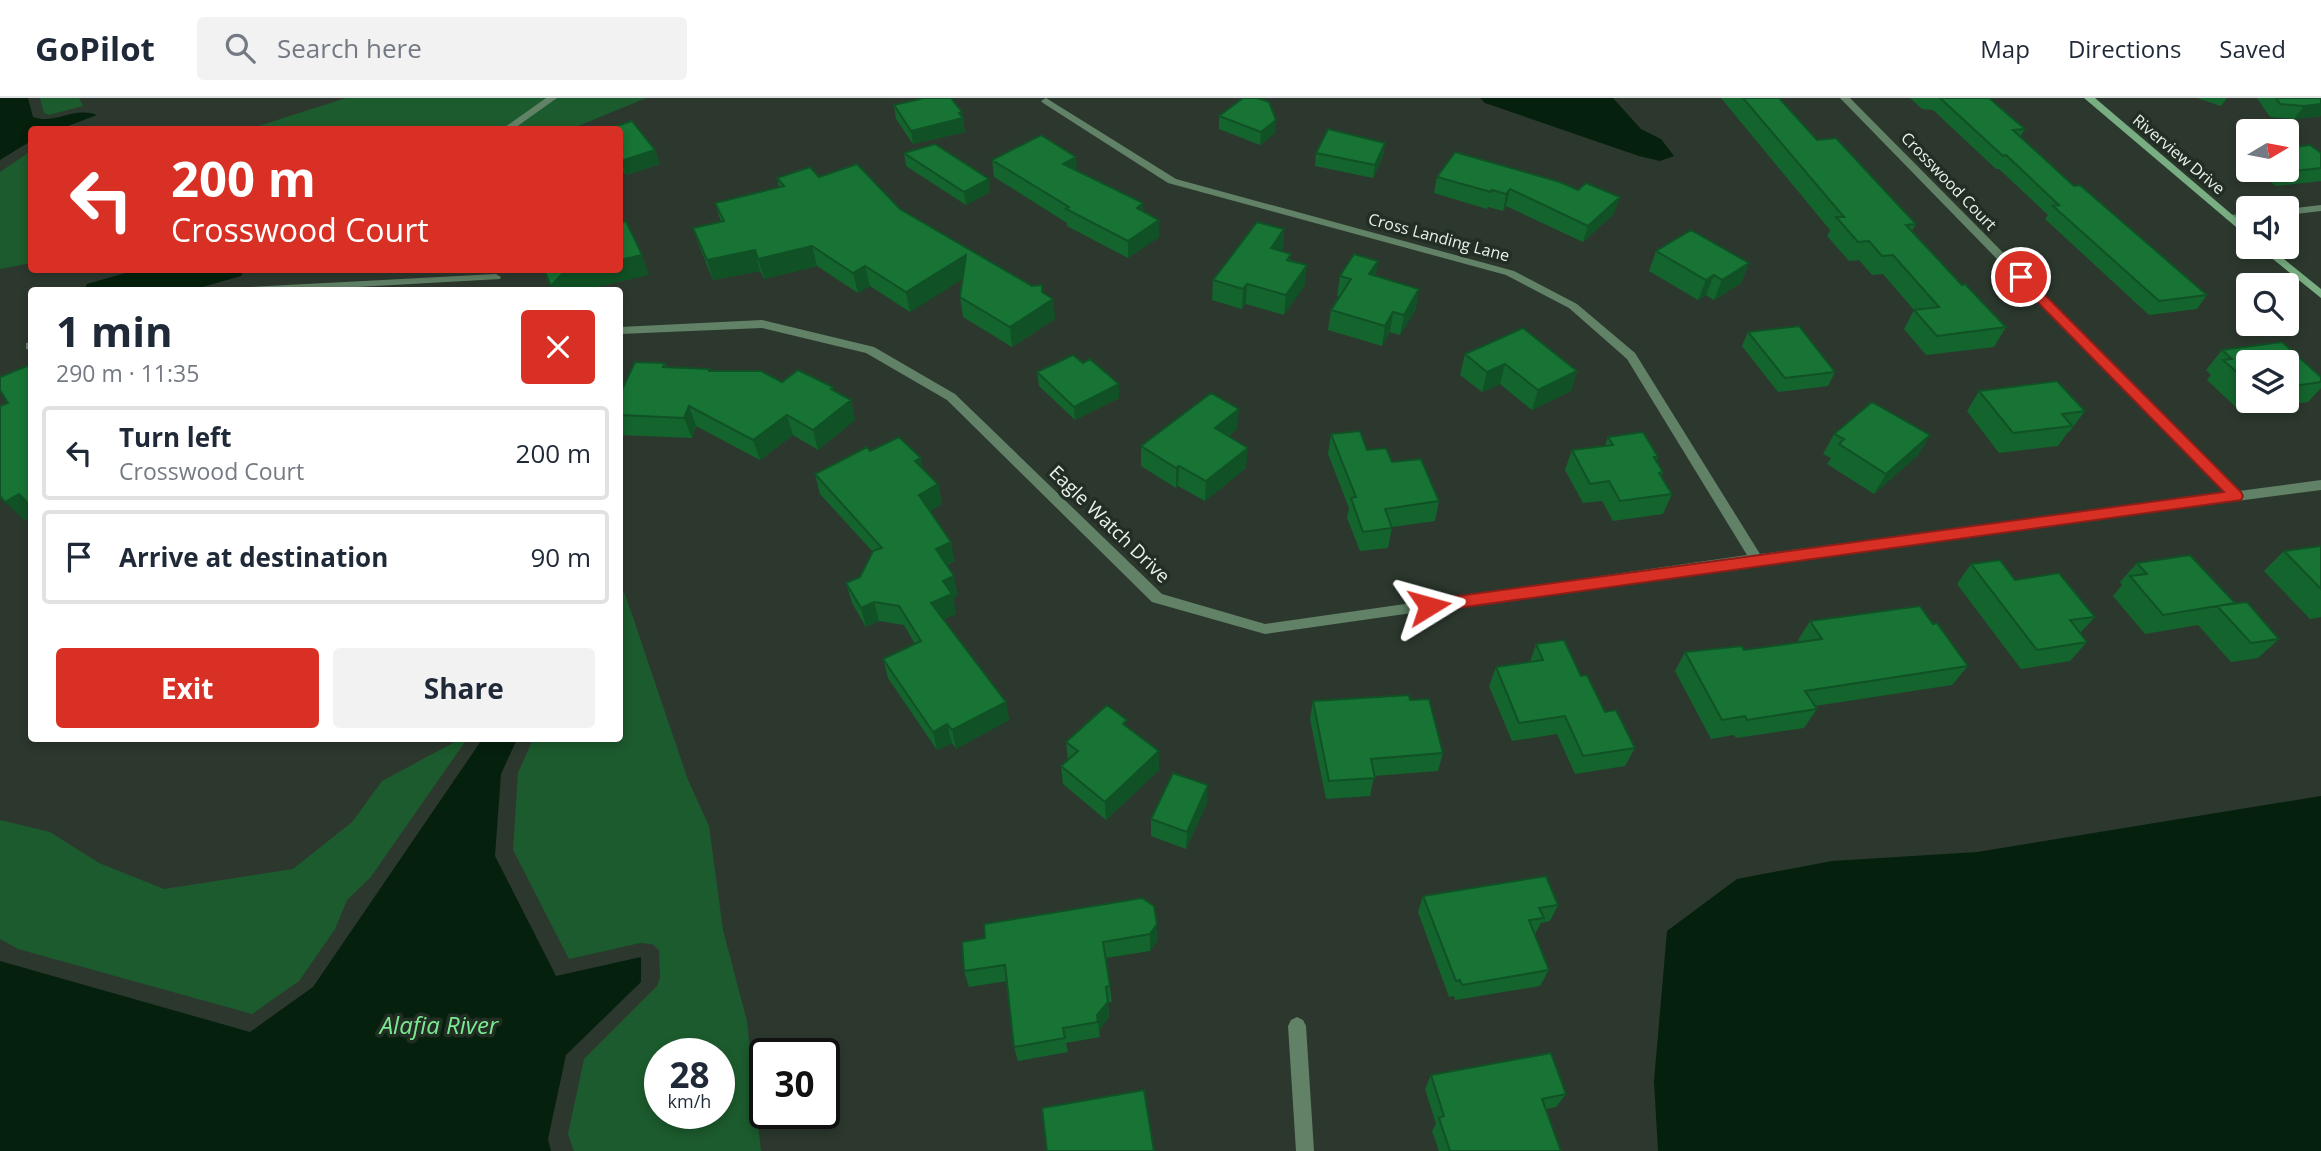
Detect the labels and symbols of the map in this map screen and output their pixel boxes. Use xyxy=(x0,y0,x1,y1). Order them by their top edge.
street label: Riverview Drive xyxy=(2128,109,2230,199)
north arrow xyxy=(2236,119,2300,182)
street label: Crosswood Court xyxy=(1896,127,2002,235)
street label: Cross Landing Lane xyxy=(1366,208,1512,266)
pin xyxy=(1991,247,2051,307)
street label: Eagle Watch Drive xyxy=(1044,459,1176,589)
position arrow xyxy=(1392,569,1466,643)
water label: Alafia River xyxy=(378,1008,500,1041)
speed limit sign: 30 xyxy=(749,1038,840,1129)

